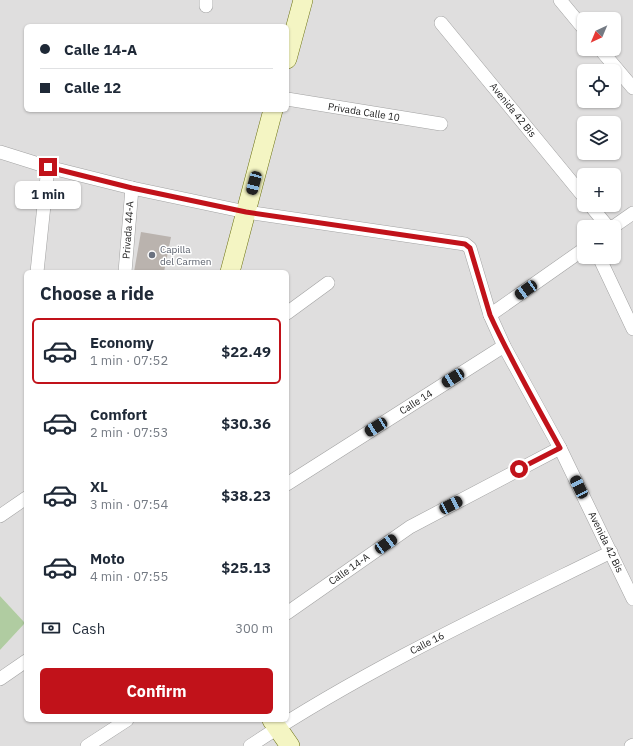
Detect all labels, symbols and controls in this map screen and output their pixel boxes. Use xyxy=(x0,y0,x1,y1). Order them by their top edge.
north arrow xyxy=(577,12,621,56)
map controls xyxy=(577,12,621,264)
text: Calle 14-A xyxy=(64,40,137,59)
button: locate xyxy=(577,64,621,108)
text: Calle 12 xyxy=(64,78,121,97)
street label: Avenida 42 Bis xyxy=(487,80,539,140)
street label: Privada Calle 10 xyxy=(327,100,401,124)
button: layers xyxy=(577,116,621,160)
route end xyxy=(39,158,57,176)
button: + xyxy=(577,168,621,212)
car xyxy=(245,170,263,196)
callout: 1 min xyxy=(15,181,81,209)
text: 1 min xyxy=(31,186,65,203)
street label: Privada 44-A xyxy=(119,200,137,259)
button: − xyxy=(577,220,621,264)
place label: Capilla del Carmen xyxy=(160,243,212,268)
marker: Capilla del Carmen xyxy=(147,250,157,260)
car xyxy=(513,278,539,302)
text: Choose a ride xyxy=(40,282,154,305)
icon: car xyxy=(42,333,78,369)
text: Economy xyxy=(90,333,154,352)
text: $22.49 xyxy=(221,342,271,361)
text: 1 min · 07:52 xyxy=(90,352,168,369)
car xyxy=(440,367,466,389)
street label: Calle 14 xyxy=(397,387,435,417)
icon: car xyxy=(42,405,78,441)
text: Comfort xyxy=(90,405,147,424)
text: $30.36 xyxy=(221,414,271,433)
car xyxy=(363,416,389,438)
text: 2 min · 07:53 xyxy=(90,424,168,441)
route start xyxy=(510,460,528,478)
car xyxy=(568,474,590,500)
icon: car xyxy=(42,477,78,513)
text: XL xyxy=(90,477,108,496)
text: $38.23 xyxy=(221,486,271,505)
car xyxy=(438,494,464,516)
text: 3 min · 07:54 xyxy=(90,496,168,513)
street label: Avenida 42 Bis xyxy=(586,509,626,575)
car xyxy=(373,532,399,556)
icon: car xyxy=(42,549,78,585)
text: Moto xyxy=(90,549,125,568)
street label: Calle 14-A xyxy=(326,550,372,588)
text: $25.13 xyxy=(221,558,271,577)
text: 4 min · 07:55 xyxy=(90,568,168,585)
icon: cash xyxy=(40,617,62,639)
text: Cash xyxy=(72,619,105,638)
text: 300 m xyxy=(235,620,273,637)
street label: Calle 16 xyxy=(408,629,446,657)
button: Confirm xyxy=(40,668,273,714)

